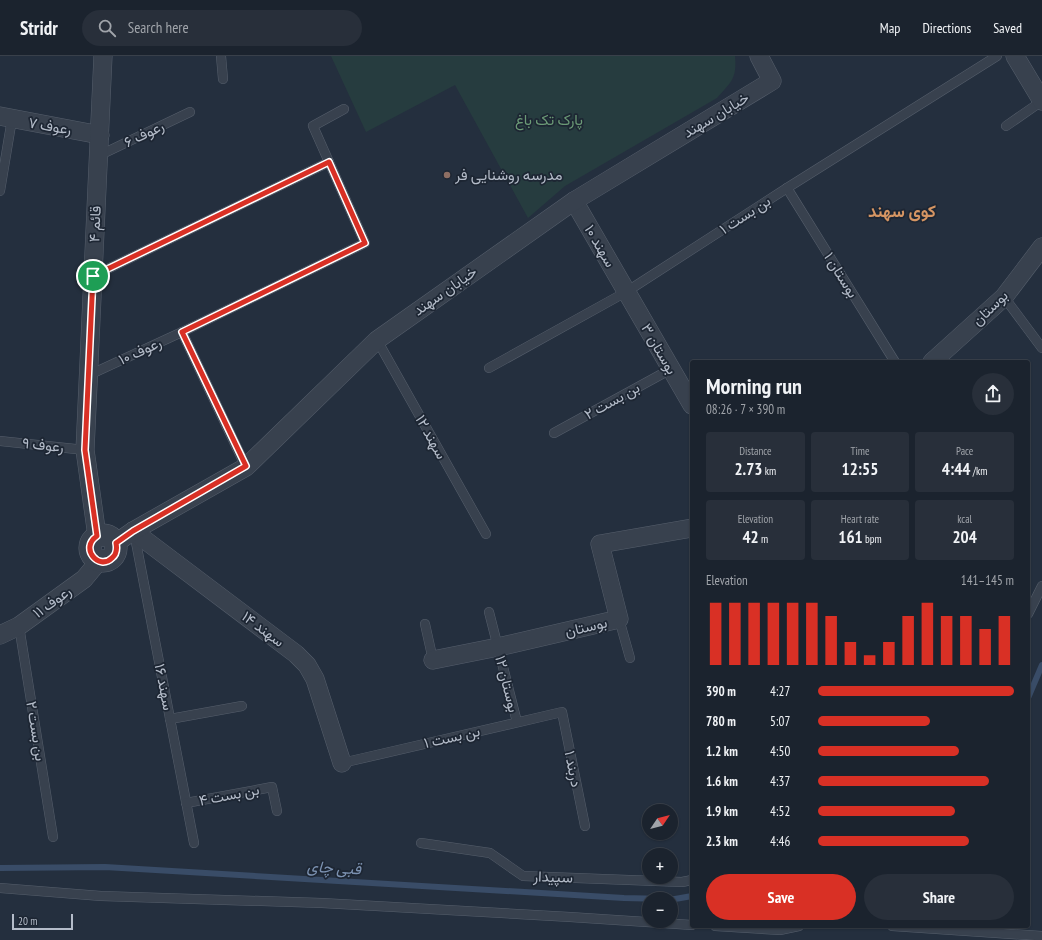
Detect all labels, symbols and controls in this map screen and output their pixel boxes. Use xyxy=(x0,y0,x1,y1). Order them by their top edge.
search box xyxy=(82,10,362,46)
text: Stridr xyxy=(20,16,58,40)
icon: search xyxy=(96,17,118,39)
text: Search here xyxy=(128,18,189,37)
text: Map xyxy=(880,19,900,37)
text: Directions xyxy=(922,19,971,37)
text: Saved xyxy=(993,19,1022,37)
street label: خیابان سهند xyxy=(679,88,752,142)
park label: پارک تک باغ xyxy=(515,110,583,131)
street label: رعوف ۷ xyxy=(27,112,73,139)
street label: رعوف ۶ xyxy=(121,116,167,151)
place label: مدرسه روشنایی فر xyxy=(454,165,562,185)
marker: مدرسه روشنایی فر xyxy=(442,170,452,180)
street label: بن بست ۱ xyxy=(716,191,774,239)
district label: کوی سهند xyxy=(868,200,936,222)
street label: قائم ۴ xyxy=(84,205,106,243)
street label: سهند ۱۰ xyxy=(581,221,620,271)
street label: بوستان ۱ xyxy=(820,248,863,301)
pin xyxy=(76,259,110,293)
street label: خیابان سهند xyxy=(409,262,480,319)
icon: arrive xyxy=(82,265,104,287)
street label: بوستان xyxy=(968,286,1012,329)
street label: بوستان ۳ xyxy=(637,320,682,378)
street label: رعوف ۱۰ xyxy=(115,332,164,369)
text: Morning run xyxy=(706,372,802,400)
button: share xyxy=(972,373,1014,415)
street label: بن بست ۲ xyxy=(581,378,643,424)
text: 08:26 · 7 × 390 m xyxy=(706,401,785,418)
street label: سهند ۱۲ xyxy=(412,411,451,462)
street label: رعوف ۹ xyxy=(21,433,65,456)
text: Distance xyxy=(739,444,772,458)
text: Time xyxy=(850,444,870,458)
text: Pace xyxy=(956,444,973,458)
text: 2.73 xyxy=(734,458,762,480)
text: 12:55 xyxy=(842,458,878,480)
text: 4:44 xyxy=(942,458,970,480)
text: km xyxy=(762,464,776,478)
text: /km xyxy=(970,464,987,478)
text: Elevation xyxy=(738,512,773,526)
text: Heart rate xyxy=(841,512,879,526)
text: kcal xyxy=(957,512,972,526)
text: 42 xyxy=(742,526,759,548)
text: 161 xyxy=(838,526,863,548)
text: 204 xyxy=(952,526,977,548)
text: m xyxy=(759,532,768,546)
text: bpm xyxy=(863,532,882,546)
text: Elevation xyxy=(706,572,748,589)
text: 141–145 m xyxy=(961,572,1014,589)
street label: رعوف ۱۱ xyxy=(29,581,75,622)
street label: سهند ۱۴ xyxy=(238,606,288,651)
street label: بوستان xyxy=(563,612,609,641)
street label: بوستان ۱۲ xyxy=(491,653,524,714)
street label: سهند ۱۶ xyxy=(151,662,178,712)
text: 390 m xyxy=(706,683,736,700)
text: 4:27 xyxy=(770,683,790,700)
street label: بن بست ۲ xyxy=(21,700,51,762)
text: 780 m xyxy=(706,713,736,730)
text: 5:07 xyxy=(770,713,790,730)
street label: بن بست ۱ xyxy=(422,721,482,753)
text: 1.2 km xyxy=(706,743,738,760)
text: 4:50 xyxy=(770,743,790,760)
street label: دربند ۱ xyxy=(561,749,586,789)
text: 1.6 km xyxy=(706,773,738,790)
text: 4:37 xyxy=(770,773,790,790)
street label: بن بست ۴ xyxy=(197,779,261,811)
text: 1.9 km xyxy=(706,803,738,820)
text: 4:52 xyxy=(770,803,790,820)
north arrow xyxy=(642,804,678,840)
map controls xyxy=(642,804,678,928)
text: 2.3 km xyxy=(706,833,738,850)
text: 4:46 xyxy=(770,833,790,850)
button: + xyxy=(642,848,678,884)
water label: قبی چای xyxy=(306,856,363,880)
street label: سپیدار xyxy=(532,866,573,888)
button: Save xyxy=(706,874,856,920)
button: Share xyxy=(864,874,1014,920)
button: − xyxy=(642,892,678,928)
scale bar xyxy=(12,912,73,931)
text: 20 m xyxy=(18,914,37,928)

